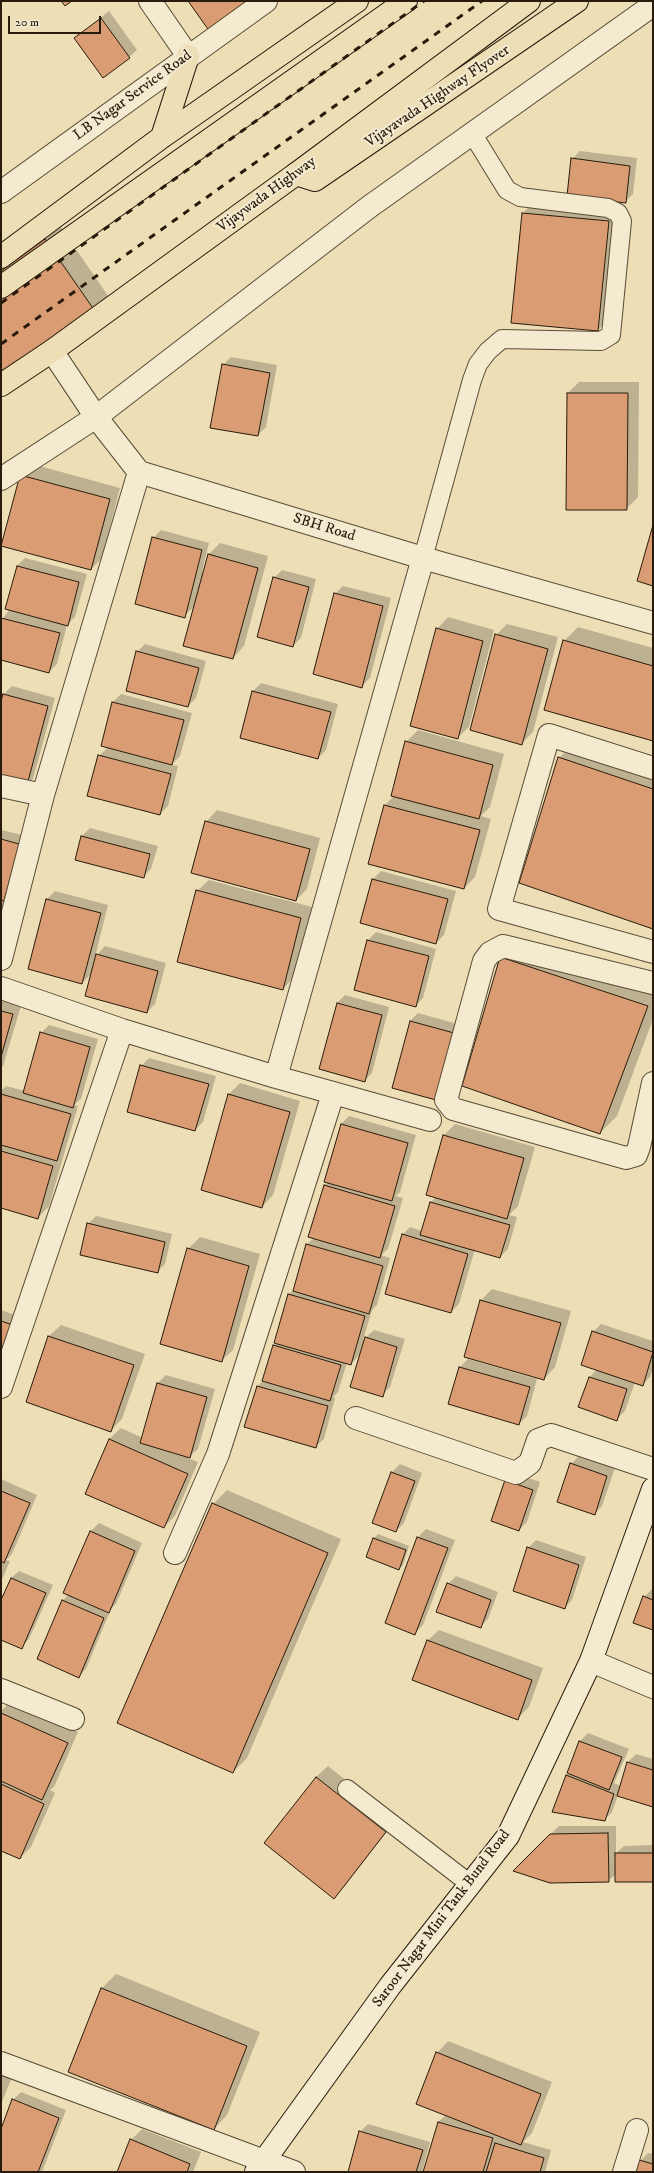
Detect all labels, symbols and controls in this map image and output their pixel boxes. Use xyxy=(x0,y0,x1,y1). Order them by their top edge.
scale bar xyxy=(10,8,103,34)
text: 20 m xyxy=(15,15,39,30)
street label: Vijayavada Highway Flyover xyxy=(362,42,514,152)
street label: LB Nagar Service Road xyxy=(70,47,196,145)
street label: Vijaywada Highway xyxy=(214,153,320,237)
street label: SBH Road xyxy=(291,510,357,546)
street label: Saroor Nagar Mini Tank Bund Road xyxy=(369,1827,515,2011)

